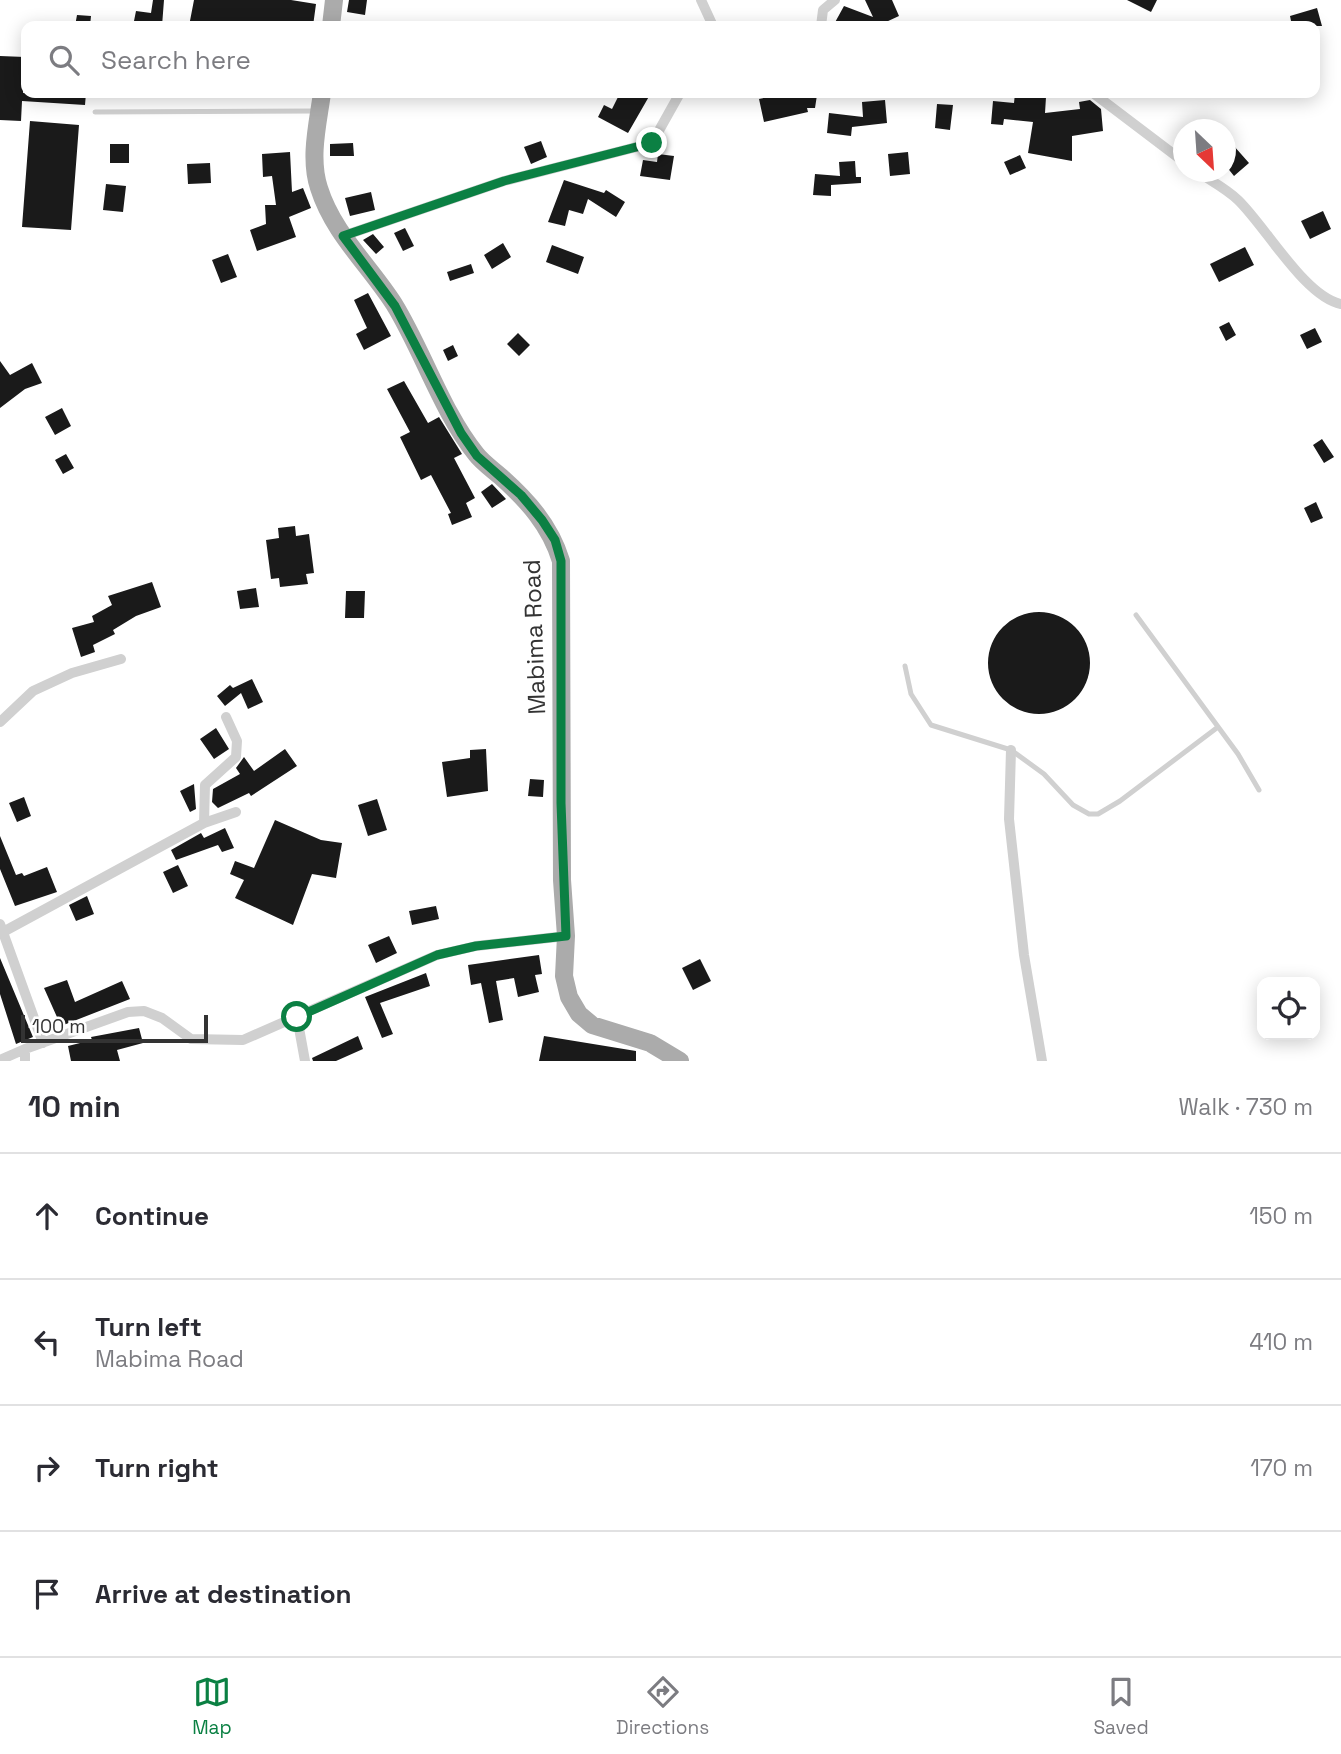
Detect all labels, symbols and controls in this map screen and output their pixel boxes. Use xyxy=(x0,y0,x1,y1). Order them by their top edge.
search box xyxy=(21,21,1320,98)
icon: search xyxy=(45,41,83,79)
text: Search here xyxy=(101,43,251,77)
north arrow xyxy=(1173,119,1236,182)
route end xyxy=(636,127,667,158)
street label: Mabima Road xyxy=(516,559,552,715)
map controls xyxy=(1257,977,1320,1040)
button: locate xyxy=(1257,977,1320,1040)
route start xyxy=(281,1001,312,1032)
scale bar xyxy=(21,1012,208,1044)
text: 100 m xyxy=(32,1014,86,1039)
text: 10 min xyxy=(28,1087,121,1126)
text: Walk · 730 m xyxy=(1178,1092,1313,1122)
icon: ahead xyxy=(28,1197,66,1235)
text: Continue xyxy=(95,1199,209,1233)
text: 150 m xyxy=(1249,1201,1313,1231)
text: Turn left xyxy=(95,1310,202,1344)
icon: left xyxy=(28,1323,66,1361)
text: 410 m xyxy=(1249,1327,1313,1357)
text: Mabima Road xyxy=(95,1344,244,1374)
icon: right xyxy=(28,1449,66,1487)
text: Turn right xyxy=(95,1451,219,1485)
text: 170 m xyxy=(1250,1453,1313,1483)
icon: arrive xyxy=(28,1575,66,1613)
text: Arrive at destination xyxy=(95,1577,352,1611)
tab: Map xyxy=(192,1673,232,1740)
tab: Directions xyxy=(616,1673,709,1740)
tab: Saved xyxy=(1093,1673,1149,1740)

